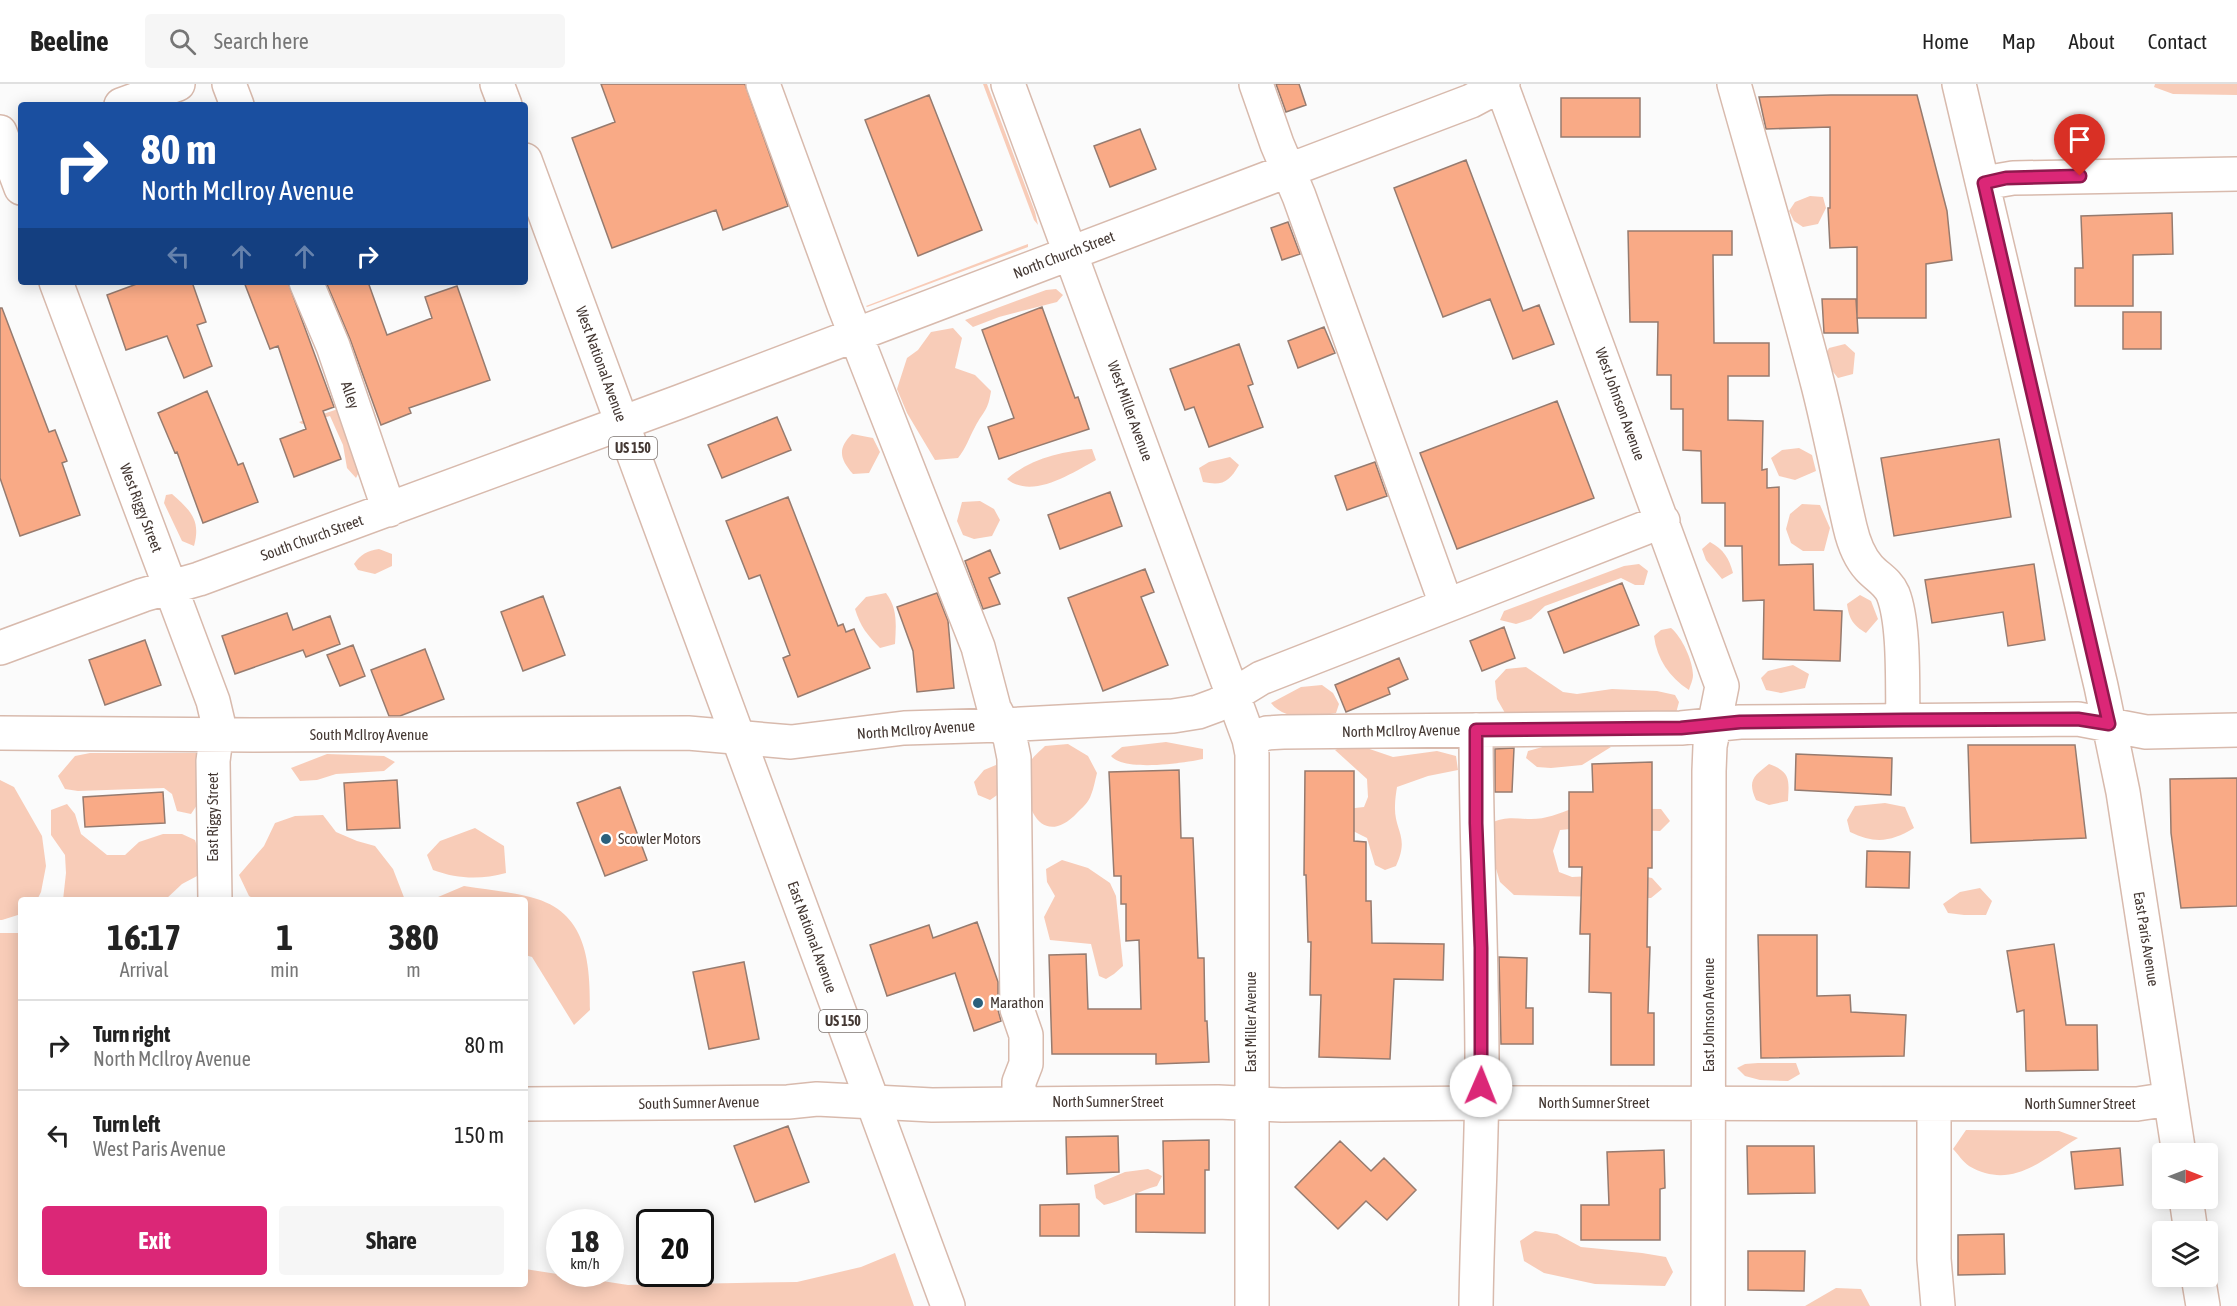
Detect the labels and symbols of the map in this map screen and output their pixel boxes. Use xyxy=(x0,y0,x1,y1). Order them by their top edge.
pin xyxy=(2054,114,2105,176)
street label: North Church Street xyxy=(1011,227,1117,282)
street label: West National Avenue xyxy=(573,304,630,424)
street label: West Johnson Avenue xyxy=(1592,345,1649,463)
street label: West Miller Avenue xyxy=(1105,359,1156,463)
street label: Alley xyxy=(338,379,363,411)
road number: US 150 xyxy=(609,437,657,459)
street label: West Riggy Street xyxy=(117,461,166,555)
street label: South Church Street xyxy=(258,511,365,564)
street label: North McIlroy Avenue xyxy=(856,717,976,742)
street label: North McIlroy Avenue xyxy=(1342,721,1460,740)
street label: South McIlroy Avenue xyxy=(310,726,429,743)
street label: East Riggy Street xyxy=(204,772,221,862)
place label: Scowler Motors xyxy=(618,830,701,847)
marker: Scowler Motors xyxy=(599,832,613,846)
street label: East National Avenue xyxy=(784,879,841,995)
street label: East Paris Avenue xyxy=(2131,890,2162,988)
street label: East Johnson Avenue xyxy=(1700,957,1717,1072)
street label: East Miller Avenue xyxy=(1242,971,1259,1073)
place label: Marathon xyxy=(990,994,1044,1011)
marker: Marathon xyxy=(971,996,985,1010)
road number: US 150 xyxy=(819,1010,867,1032)
position arrow xyxy=(1449,1054,1513,1118)
street label: South Sumner Avenue xyxy=(639,1093,760,1112)
street label: North Sumner Street xyxy=(1052,1093,1164,1110)
street label: North Sumner Street xyxy=(1538,1094,1650,1111)
street label: North Sumner Street xyxy=(2024,1095,2136,1112)
north arrow xyxy=(2152,1143,2218,1209)
speed limit sign: 20 xyxy=(636,1209,714,1287)

